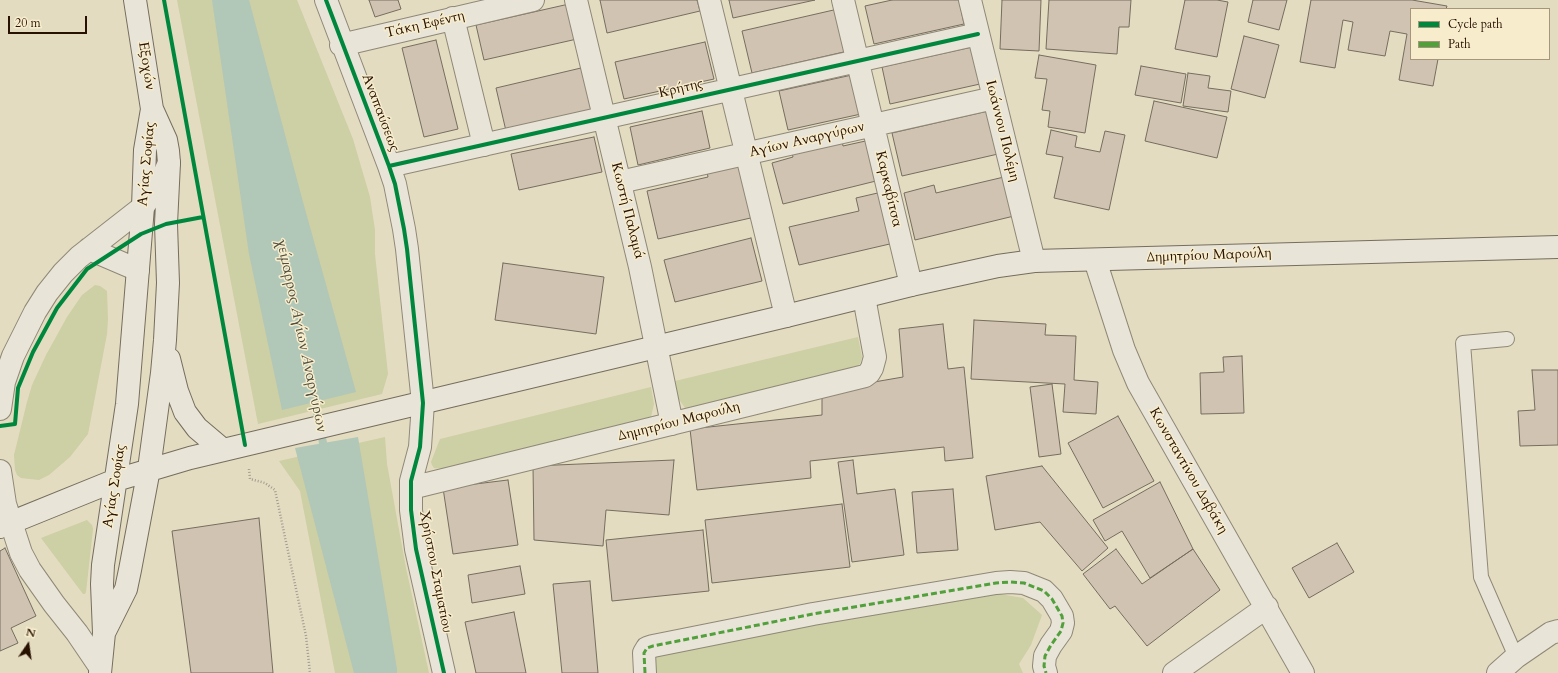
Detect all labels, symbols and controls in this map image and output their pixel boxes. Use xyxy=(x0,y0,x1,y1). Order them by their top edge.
scale bar xyxy=(10,8,89,34)
street label: Τάκη Εφέντη xyxy=(384,8,466,42)
legend xyxy=(1410,8,1550,60)
text: 20 m xyxy=(15,15,41,31)
text: Cycle path xyxy=(1448,16,1503,32)
text: Path xyxy=(1448,36,1471,52)
street label: Εξοχών xyxy=(134,41,158,91)
street label: Αναπαύσεως xyxy=(358,72,402,154)
street label: Κρήτης xyxy=(657,76,705,102)
street label: Ιωάννου Πολέμη xyxy=(981,79,1023,183)
street label: Αγίων Αναργύρων xyxy=(748,119,866,161)
street label: Αγίας Σοφίας xyxy=(135,121,159,207)
street label: Καρκαβίτσα xyxy=(871,149,905,229)
street label: Κωστή Παλαμά xyxy=(607,161,647,261)
water label: χείμαρρος Αγίων Αναργύρων xyxy=(272,238,330,434)
street label: Δημητρίου Μαρούλη xyxy=(1146,245,1272,267)
street label: Δημητρίου Μαρούλη xyxy=(616,399,742,445)
street label: Κωνσταντίνου Δαβάκη xyxy=(1145,405,1231,537)
street label: Αγίας Σοφίας xyxy=(100,443,130,529)
street label: Χρήστου Σταματίου xyxy=(415,509,455,635)
text: N xyxy=(24,624,37,641)
north arrow xyxy=(8,625,48,665)

